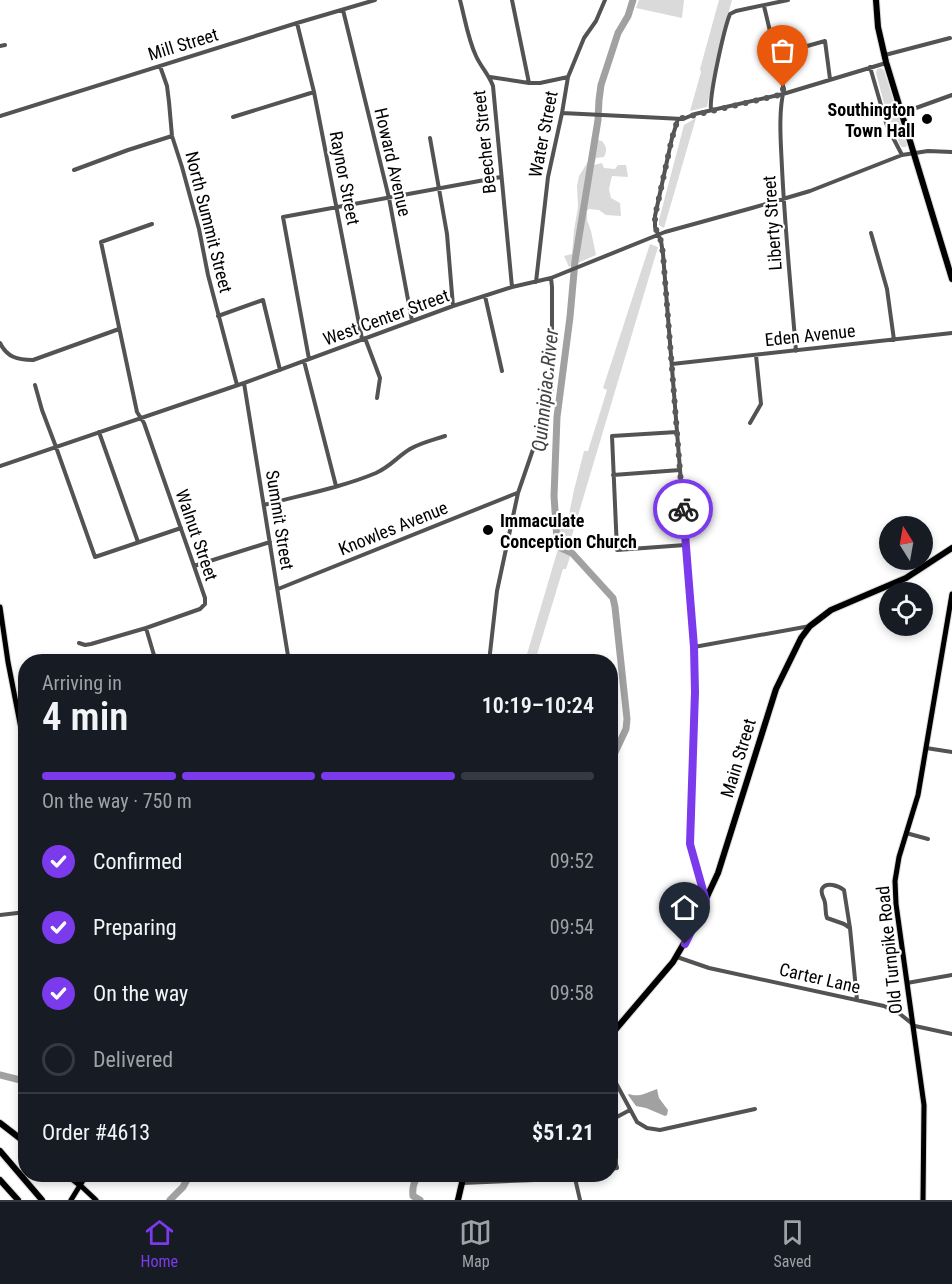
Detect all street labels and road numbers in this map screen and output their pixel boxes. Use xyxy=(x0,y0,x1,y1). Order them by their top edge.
street label: Mill Street xyxy=(145,23,221,65)
street label: Beecher Street xyxy=(468,89,500,195)
street label: Water Street xyxy=(524,89,562,179)
street label: Howard Avenue xyxy=(370,106,416,218)
street label: Raynor Street xyxy=(326,129,364,227)
street label: North Summit Street xyxy=(181,149,237,295)
street label: Liberty Street xyxy=(758,175,786,271)
street label: West Center Street xyxy=(320,284,452,350)
street label: Eden Avenue xyxy=(764,320,856,350)
street label: Summit Street xyxy=(262,469,298,571)
street label: Walnut Street xyxy=(172,487,222,583)
street label: Knowles Avenue xyxy=(335,497,451,559)
street label: Main Street xyxy=(716,716,760,800)
street label: Old Turnpike Road xyxy=(872,885,906,1015)
street label: Carter Lane xyxy=(777,958,863,998)

